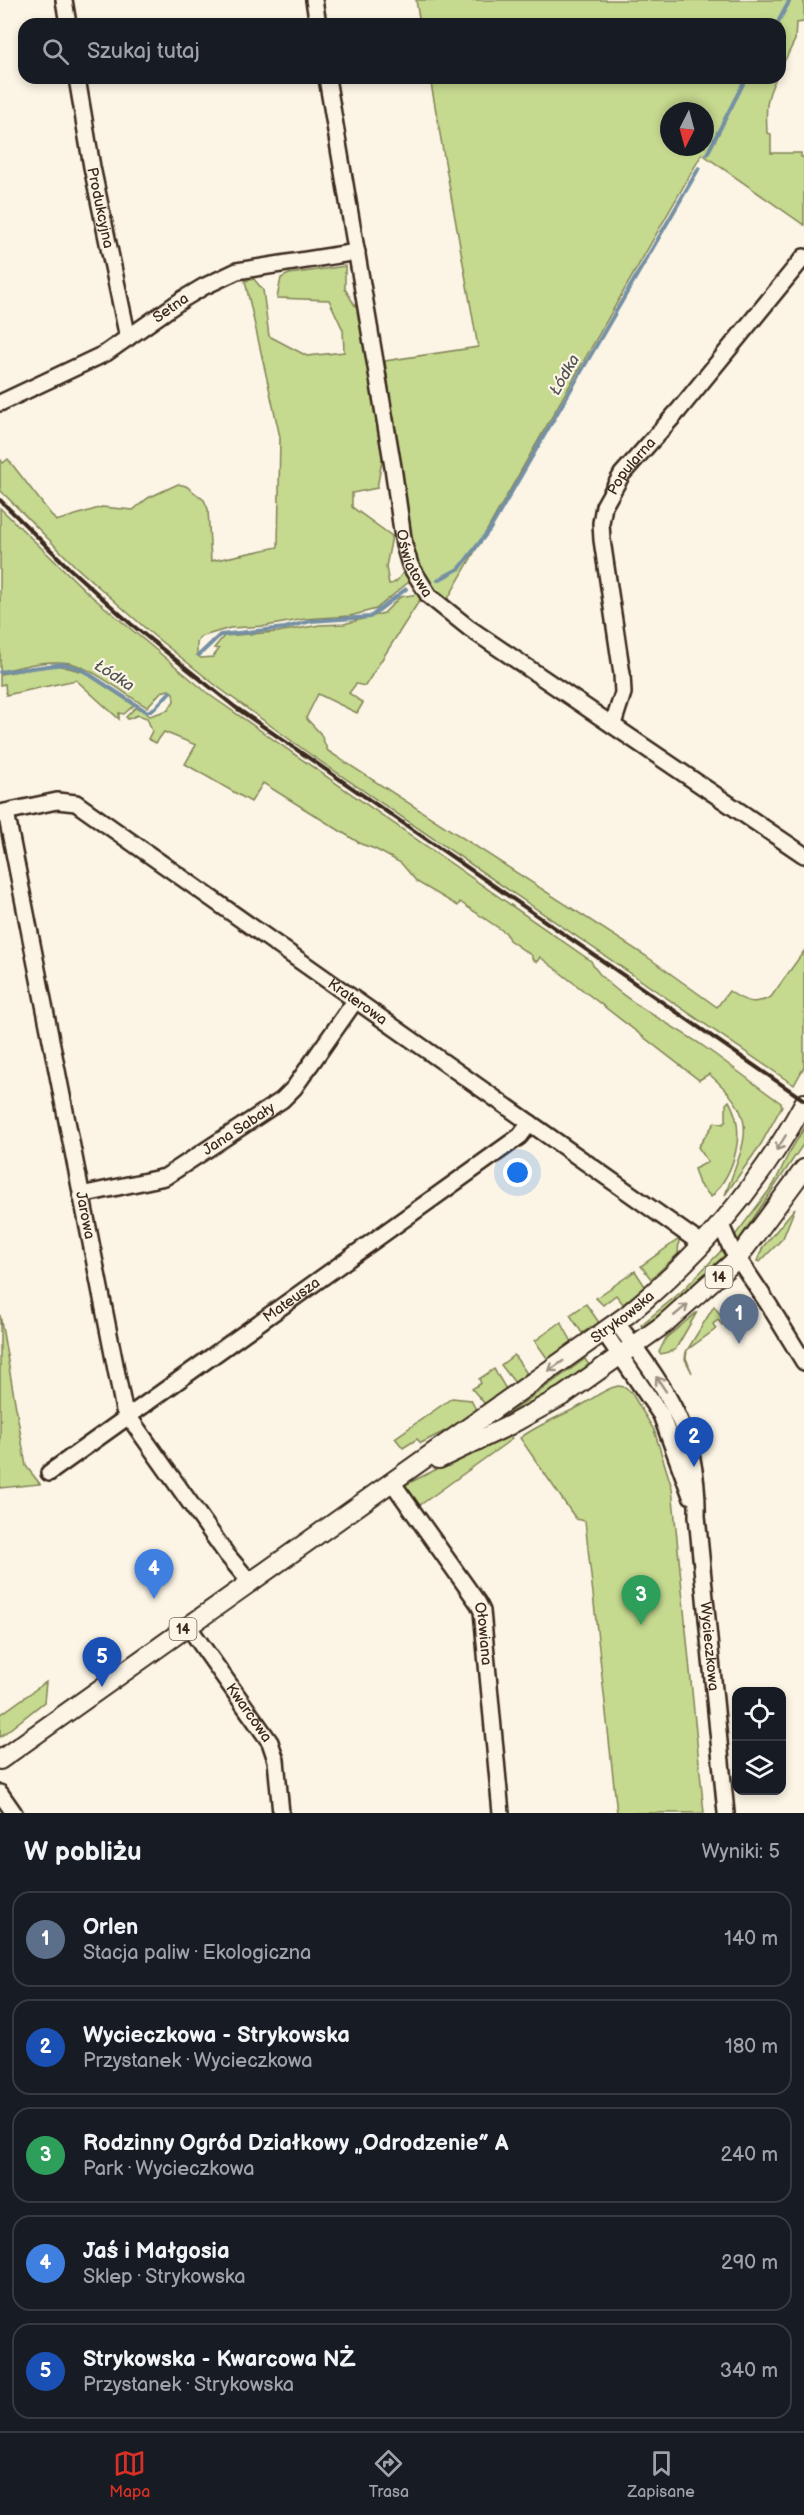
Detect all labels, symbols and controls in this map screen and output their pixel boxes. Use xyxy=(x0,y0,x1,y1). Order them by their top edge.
search box xyxy=(18,18,786,84)
icon: search xyxy=(39,35,72,68)
text: Szukaj tutaj xyxy=(87,38,200,65)
north arrow xyxy=(660,102,714,156)
street label: Produkcyjna xyxy=(83,166,118,250)
street label: Setna xyxy=(149,289,192,327)
water label: Łódka xyxy=(546,351,584,399)
street label: Popularna xyxy=(603,433,660,498)
street label: Oświatowa xyxy=(392,528,437,601)
water label: Łódka xyxy=(91,656,137,696)
street label: Kraterowa xyxy=(324,974,391,1029)
street label: Jana Sabały xyxy=(199,1098,279,1159)
one-way arrow xyxy=(774,1134,786,1151)
your location xyxy=(503,1158,532,1187)
street label: Jarowa xyxy=(72,1190,100,1241)
road number: 14 xyxy=(706,1266,732,1288)
street label: Mateusza xyxy=(259,1273,324,1326)
street label: Strykowska xyxy=(587,1287,658,1347)
pin: 1 xyxy=(720,1294,758,1344)
one-way arrow xyxy=(673,1304,689,1317)
one-way arrow xyxy=(549,1360,565,1372)
one-way arrow xyxy=(655,1376,668,1393)
pin: 2 xyxy=(674,1418,714,1467)
pin: 4 xyxy=(134,1550,174,1599)
pin: 3 xyxy=(622,1576,660,1625)
street label: Ołowiana xyxy=(469,1599,497,1666)
street label: Wycieczkowa xyxy=(696,1601,724,1692)
road number: 14 xyxy=(170,1618,196,1640)
pin: 5 xyxy=(82,1638,122,1687)
street label: Kwarcowa xyxy=(222,1679,277,1746)
map controls xyxy=(732,1687,786,1795)
button: locate xyxy=(732,1687,786,1741)
button: layers xyxy=(732,1741,786,1795)
text: W pobliżu xyxy=(24,1837,142,1868)
text: Wyniki: 5 xyxy=(702,1840,780,1864)
text: Orlen xyxy=(83,1914,138,1941)
text: 1 xyxy=(41,1927,50,1951)
text: 140 m xyxy=(724,1927,778,1951)
text: Stacja paliw · Ekologiczna xyxy=(83,1941,311,1965)
text: Wycieczkowa - Strykowska xyxy=(83,2022,350,2049)
text: 2 xyxy=(40,2035,51,2059)
text: 180 m xyxy=(725,2035,778,2059)
text: Przystanek · Wycieczkowa xyxy=(83,2049,313,2073)
text: Rodzinny Ogród Działkowy „Odrodzenie” A xyxy=(83,2130,508,2157)
text: 3 xyxy=(40,2143,51,2167)
text: 240 m xyxy=(721,2143,778,2167)
text: Park · Wycieczkowa xyxy=(83,2157,255,2181)
text: Jaś i Małgosia xyxy=(83,2238,230,2265)
text: 4 xyxy=(40,2251,51,2275)
text: 290 m xyxy=(721,2251,778,2275)
text: Sklep · Strykowska xyxy=(83,2265,246,2289)
text: Strykowska - Kwarcowa NŻ xyxy=(83,2346,355,2373)
text: 5 xyxy=(40,2359,51,2383)
text: 340 m xyxy=(720,2359,778,2383)
text: Przystanek · Strykowska xyxy=(83,2373,294,2397)
tab: Mapa xyxy=(109,2447,150,2502)
tab: Trasa xyxy=(369,2447,409,2502)
tab: Zapisane xyxy=(627,2447,695,2502)

